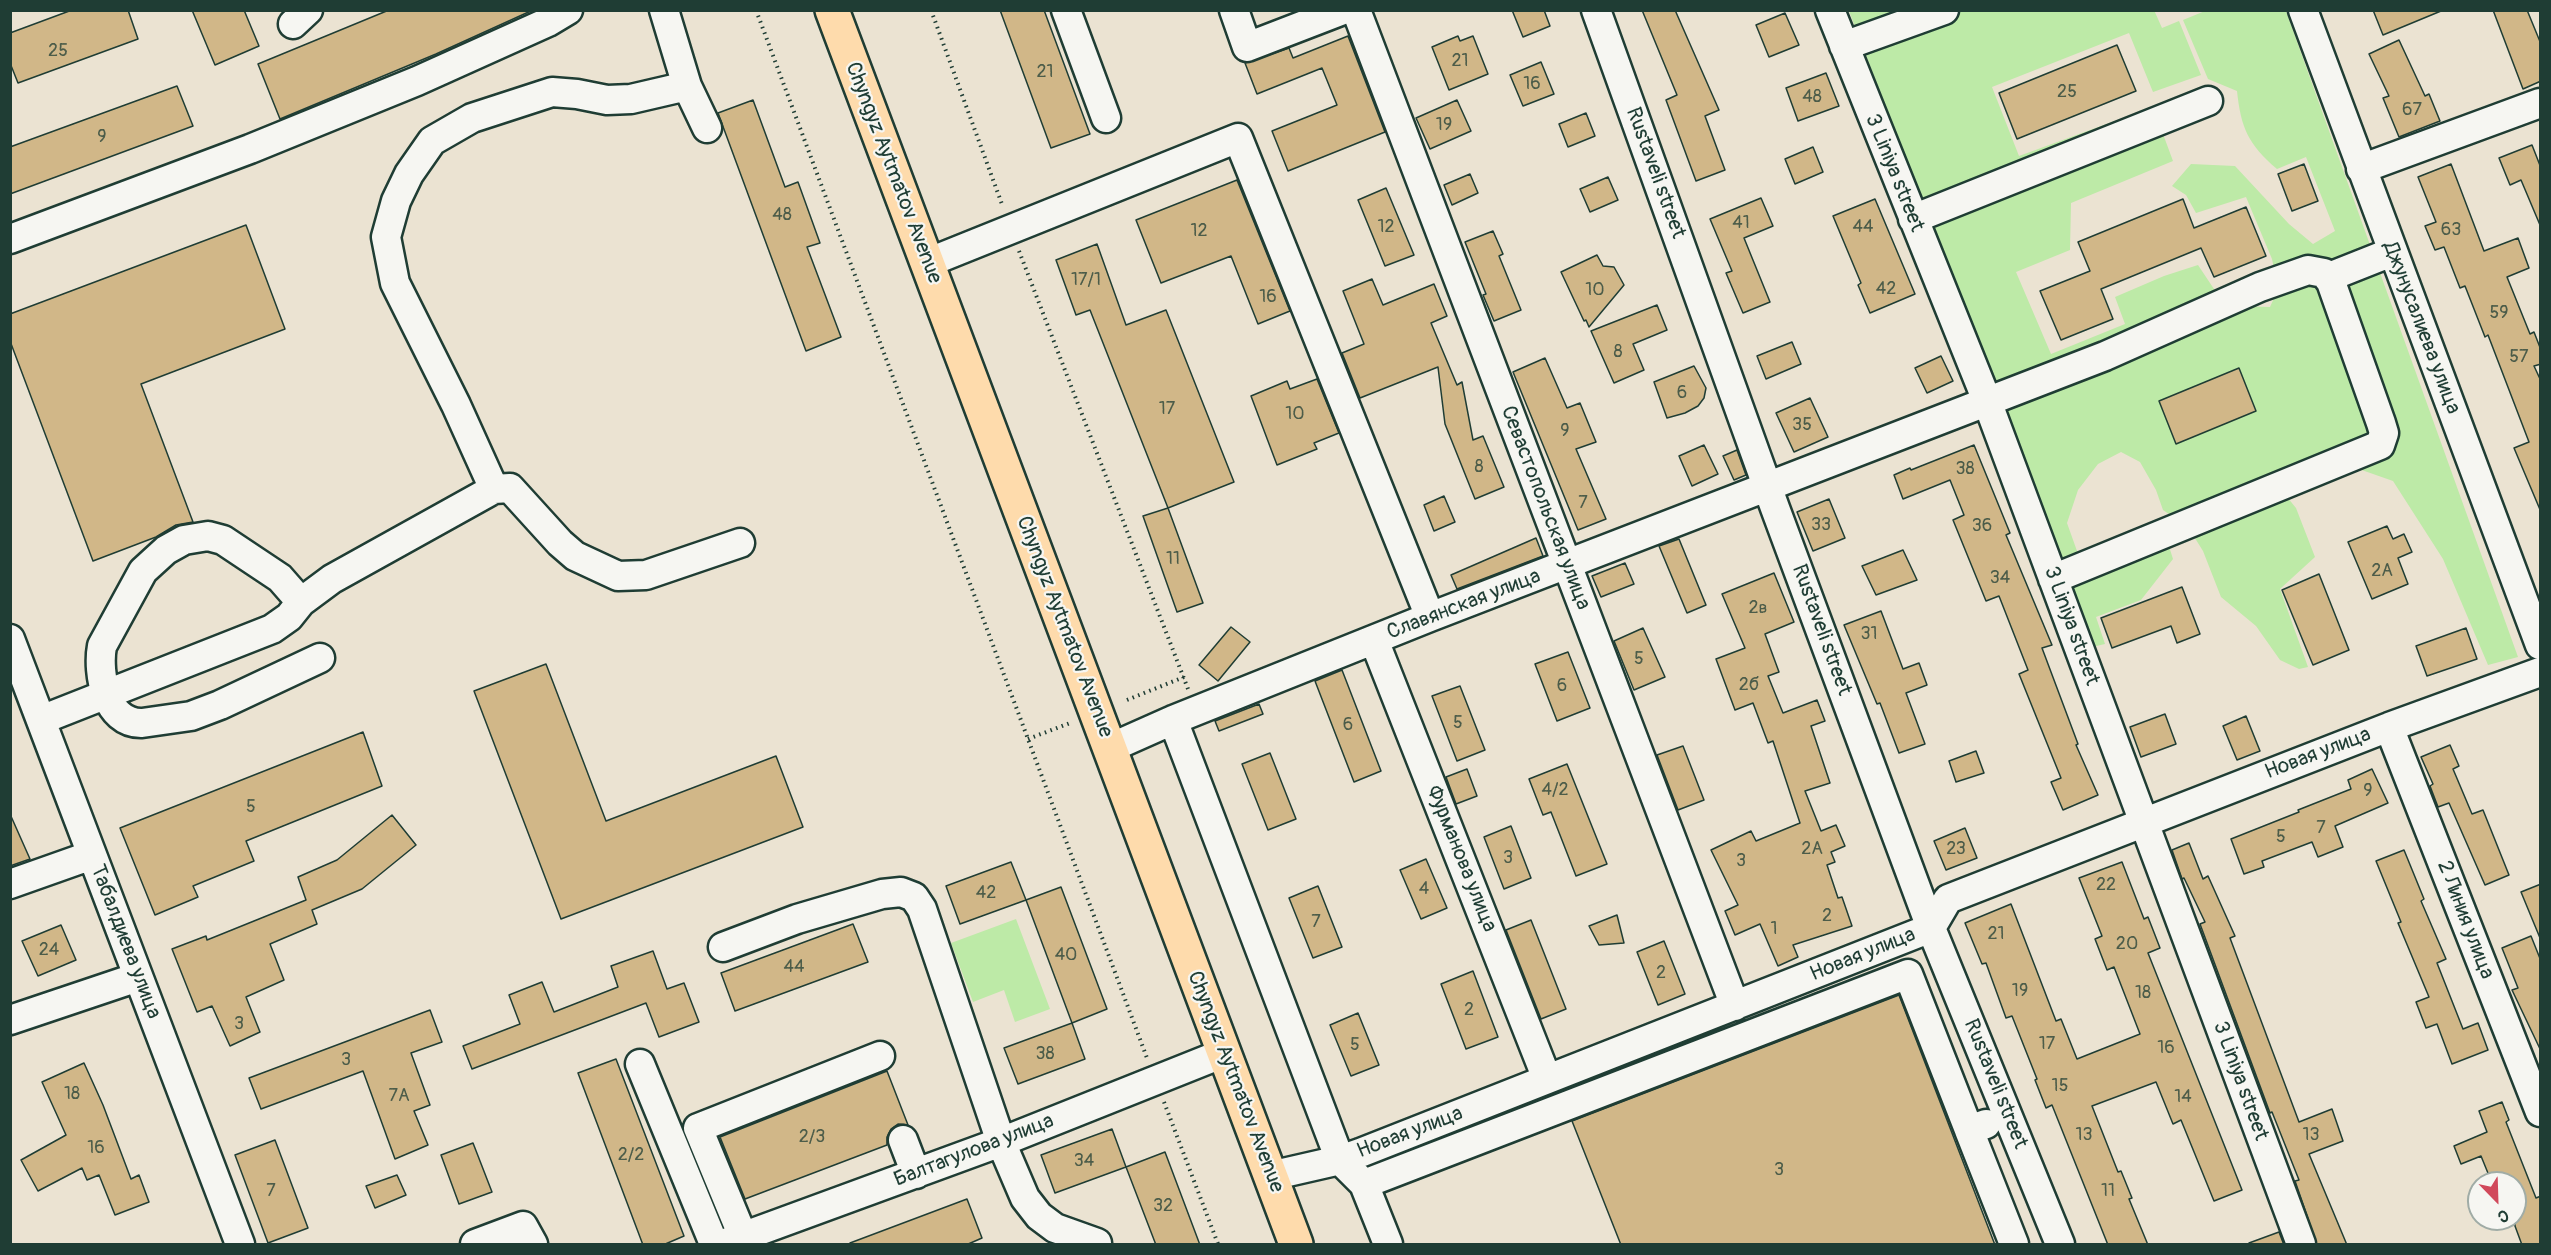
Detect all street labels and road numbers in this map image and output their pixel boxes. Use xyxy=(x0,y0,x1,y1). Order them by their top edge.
street label: Chyngyz Aytmatov Avenue xyxy=(839,59,947,287)
street label: Rustaveli street xyxy=(1620,104,1690,242)
street label: 3 Liniya street xyxy=(1859,110,1929,236)
street label: Джунусалиева улица xyxy=(2377,238,2465,418)
street label: Севастопольская улица xyxy=(1495,403,1595,613)
street label: Chyngyz Aytmatov Avenue xyxy=(1010,513,1118,741)
street label: Rustaveli street xyxy=(1786,561,1856,699)
street label: 3 Liniya street xyxy=(2038,563,2104,689)
street label: Славянская улица xyxy=(1384,564,1544,646)
street label: Новая улица xyxy=(2261,722,2375,786)
street label: Фурманова улица xyxy=(1420,782,1502,936)
street label: 2 Линия улица xyxy=(2431,857,2499,983)
street label: Табалдиева улица xyxy=(84,861,166,1023)
street label: Новая улица xyxy=(1807,922,1919,988)
street label: Chyngyz Aytmatov Avenue xyxy=(1181,968,1289,1196)
street label: Rustaveli street xyxy=(1958,1016,2032,1152)
street label: 3 Liniya street xyxy=(2207,1018,2273,1144)
street label: Новая улица xyxy=(1353,1101,1467,1165)
street label: Балтагулова улица xyxy=(891,1109,1057,1193)

